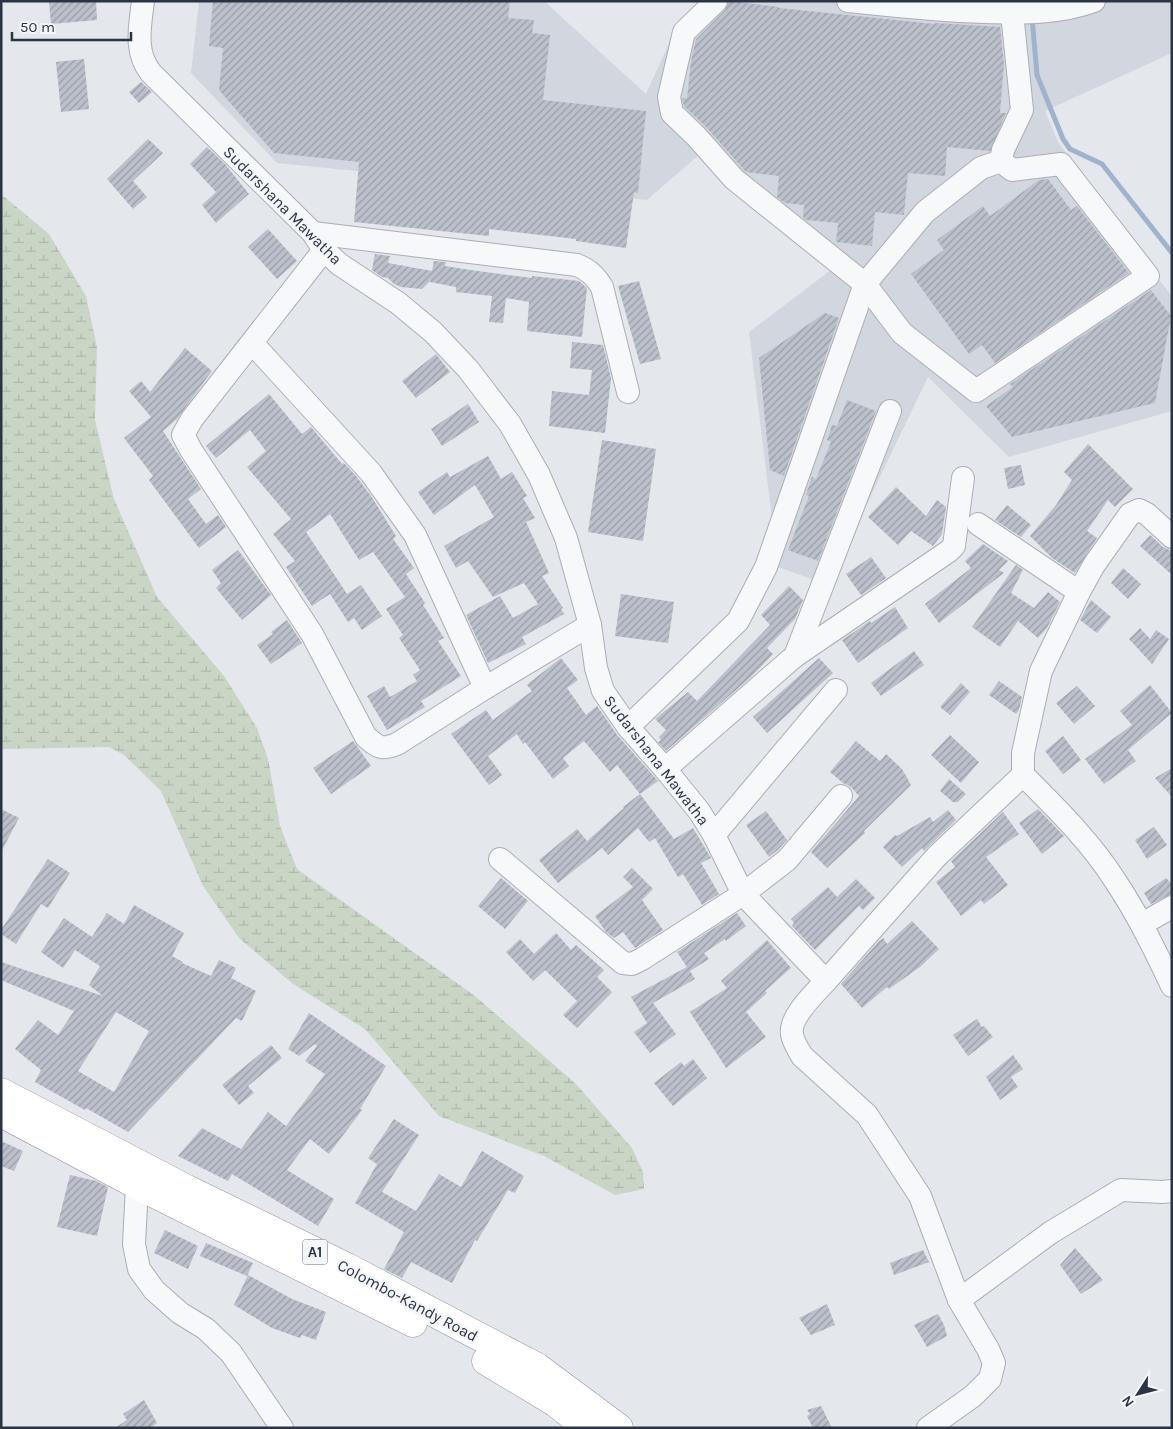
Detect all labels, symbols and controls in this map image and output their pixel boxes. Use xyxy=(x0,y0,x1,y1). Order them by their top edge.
scale bar xyxy=(12,10,131,42)
text: 50 m xyxy=(20,18,55,36)
street label: Sudarshana Mawatha xyxy=(219,142,346,269)
street label: Sudarshana Mawatha xyxy=(600,691,713,829)
road number: A1 xyxy=(302,1240,328,1264)
street label: Colombo-Kandy Road xyxy=(334,1255,481,1346)
north arrow xyxy=(1113,1369,1163,1419)
text: N xyxy=(1118,1392,1138,1410)

